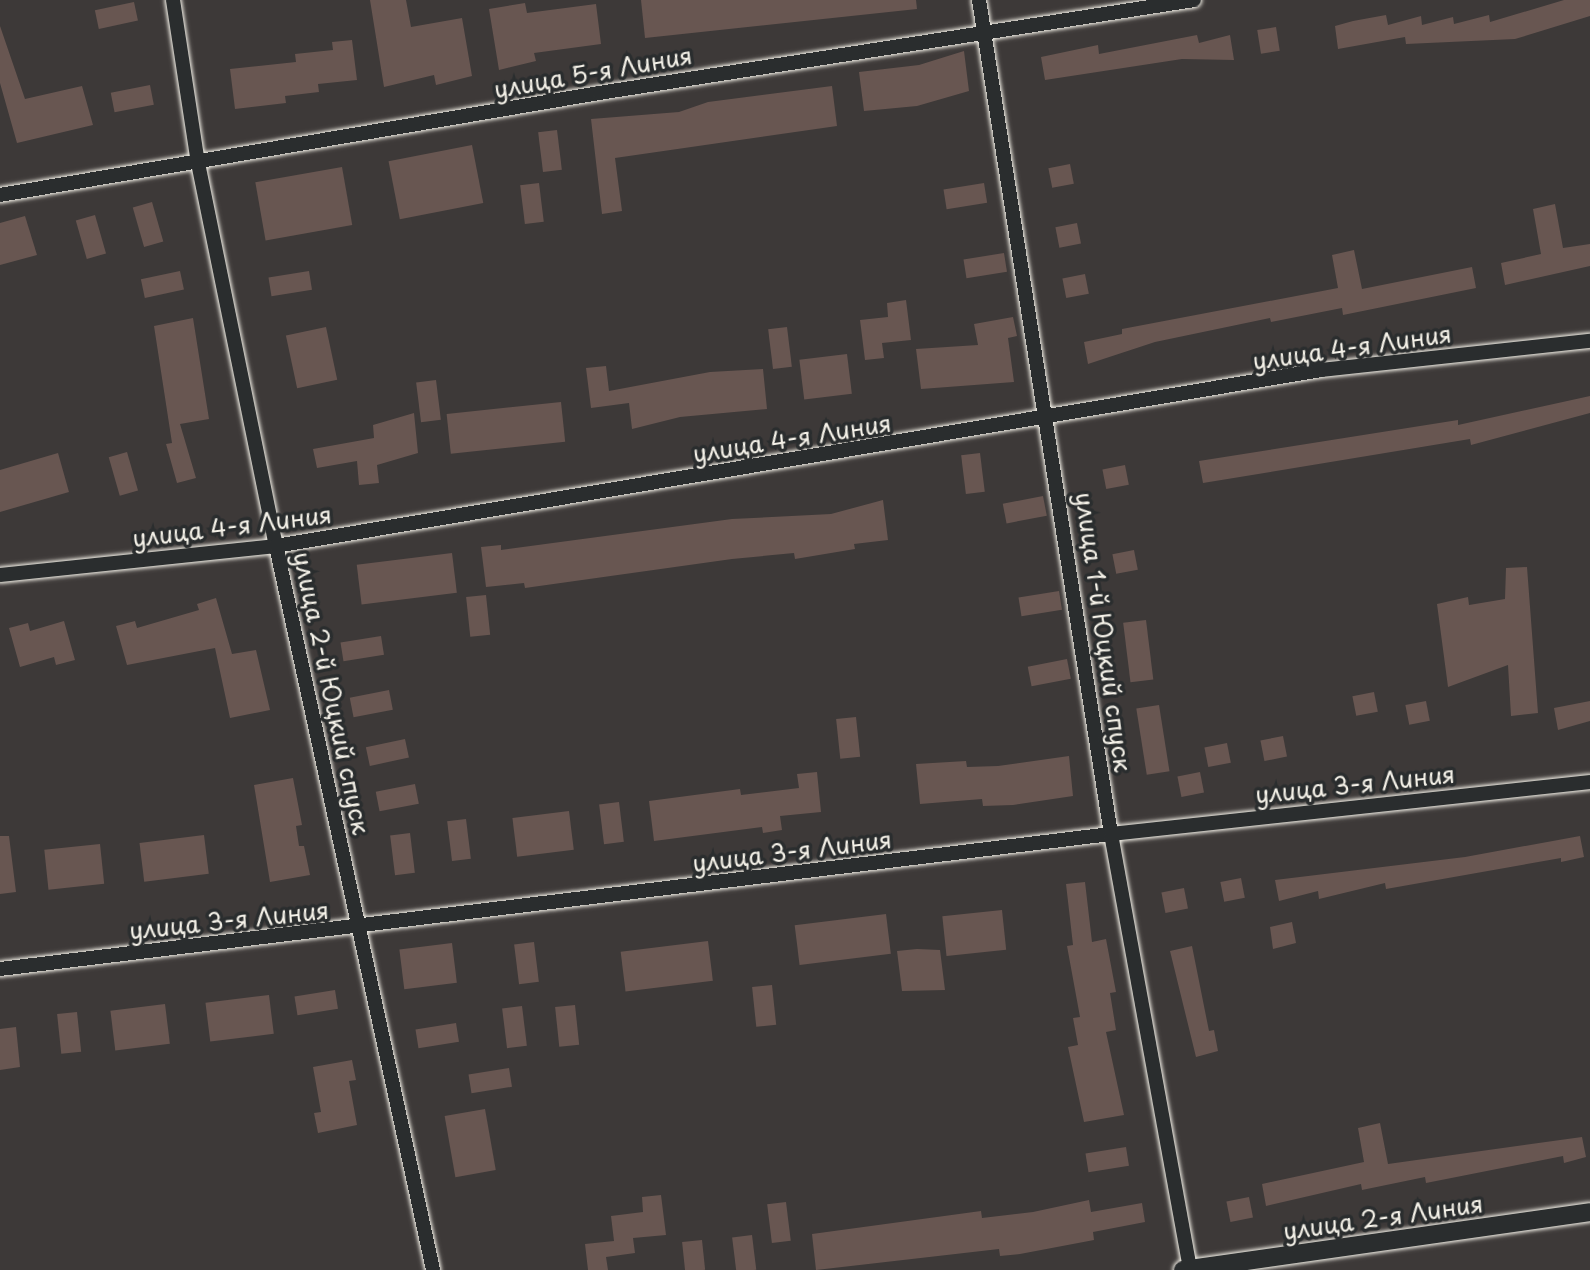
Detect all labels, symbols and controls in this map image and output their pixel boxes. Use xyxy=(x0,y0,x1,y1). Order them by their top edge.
street label: улица 5-я Линия xyxy=(491,40,695,104)
street label: улица 4-я Линия xyxy=(1250,319,1454,375)
street label: улица 4-я Линия xyxy=(690,408,894,468)
street label: улица 1-й Юцкий спуск xyxy=(1070,489,1138,775)
street label: улица 4-я Линия xyxy=(130,499,334,553)
street label: улица 2-й Юцкий спуск xyxy=(288,548,376,838)
street label: улица 3-я Линия xyxy=(1253,759,1457,809)
street label: улица 3-я Линия xyxy=(690,824,894,878)
street label: улица 3-я Линия xyxy=(127,895,331,945)
street label: улица 2-я Линия xyxy=(1281,1189,1485,1245)

